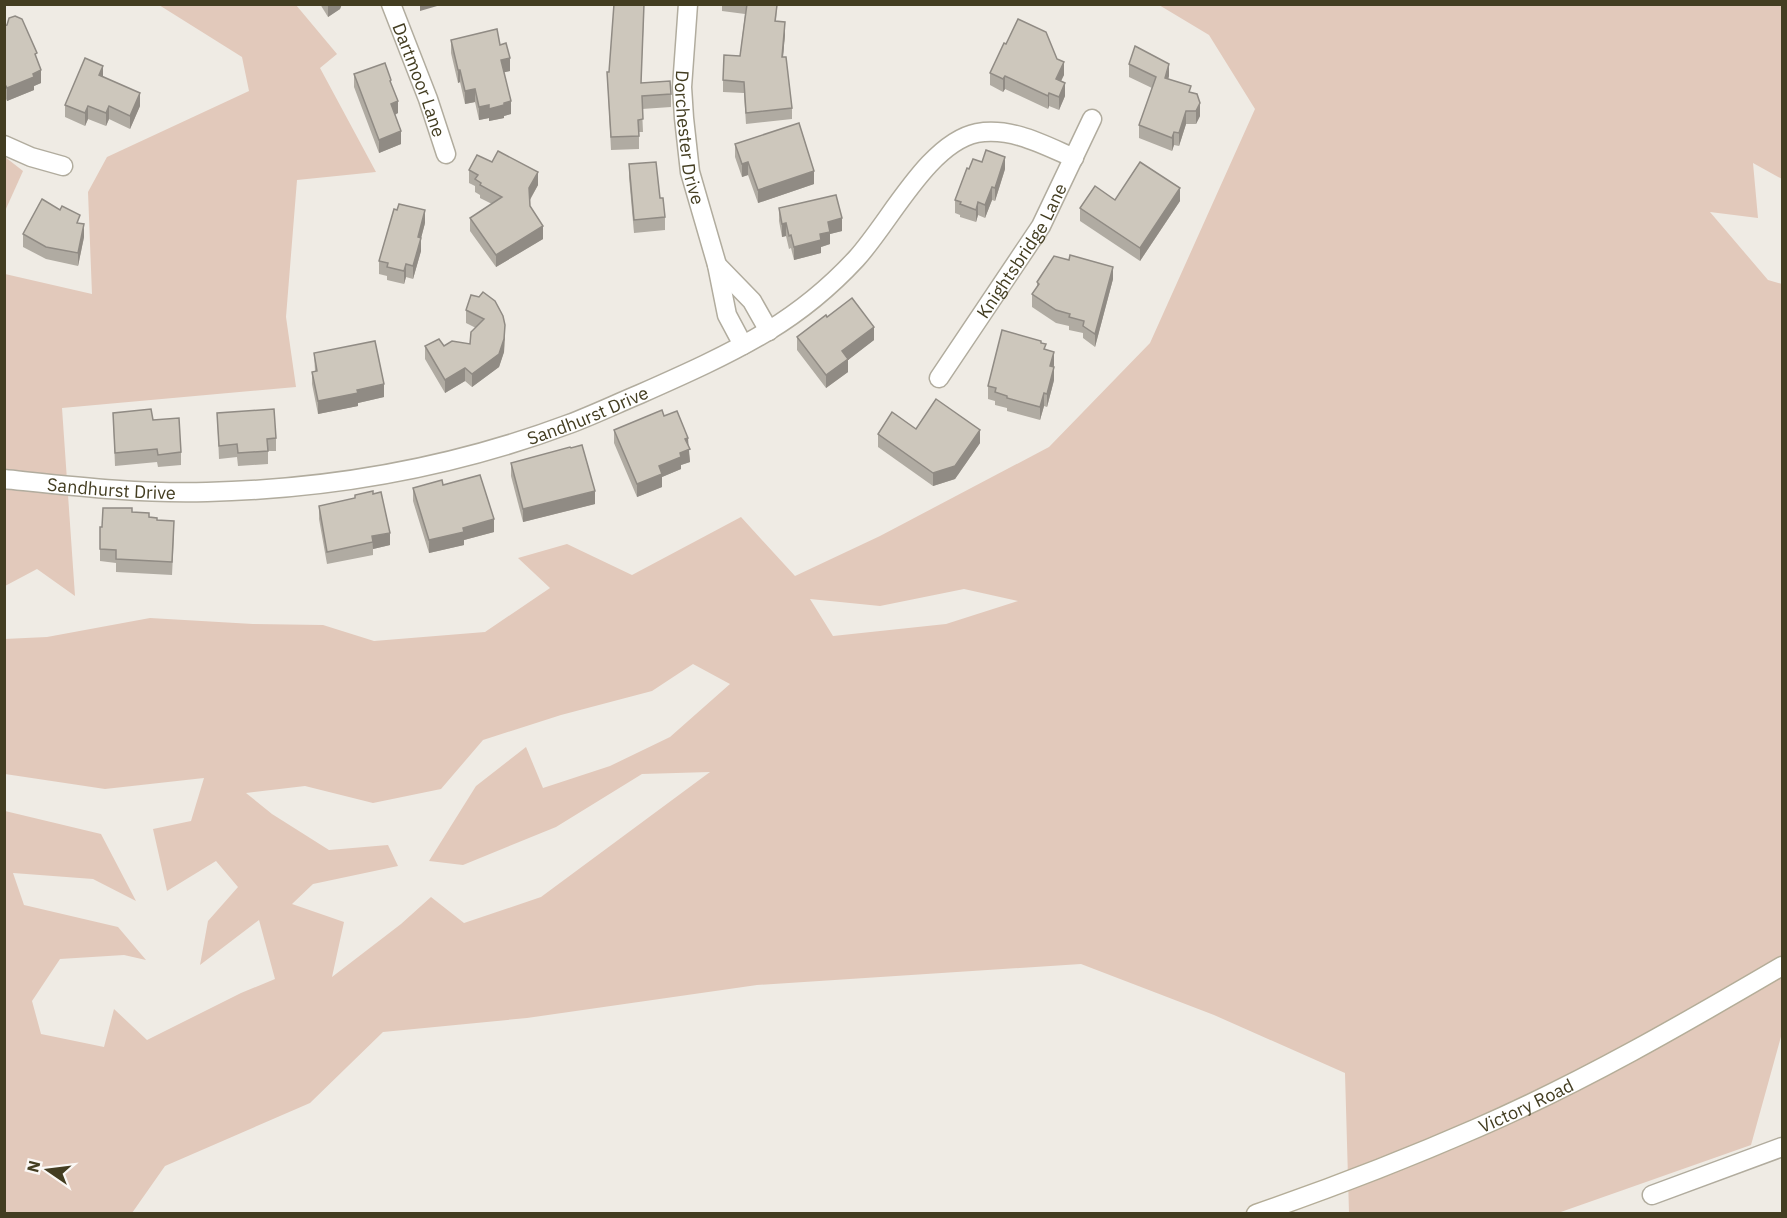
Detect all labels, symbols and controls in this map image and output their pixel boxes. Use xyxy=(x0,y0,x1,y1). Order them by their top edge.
street label: Dartmoor Lane xyxy=(388,19,451,140)
street label: Dorchester Drive xyxy=(670,69,710,207)
street label: Knightsbridge Lane xyxy=(971,179,1071,323)
street label: Sandhurst Drive xyxy=(524,380,652,449)
street label: Sandhurst Drive xyxy=(46,472,176,504)
street label: Victory Road xyxy=(1475,1073,1577,1137)
north arrow xyxy=(18,1140,78,1200)
text: N xyxy=(22,1158,45,1174)

